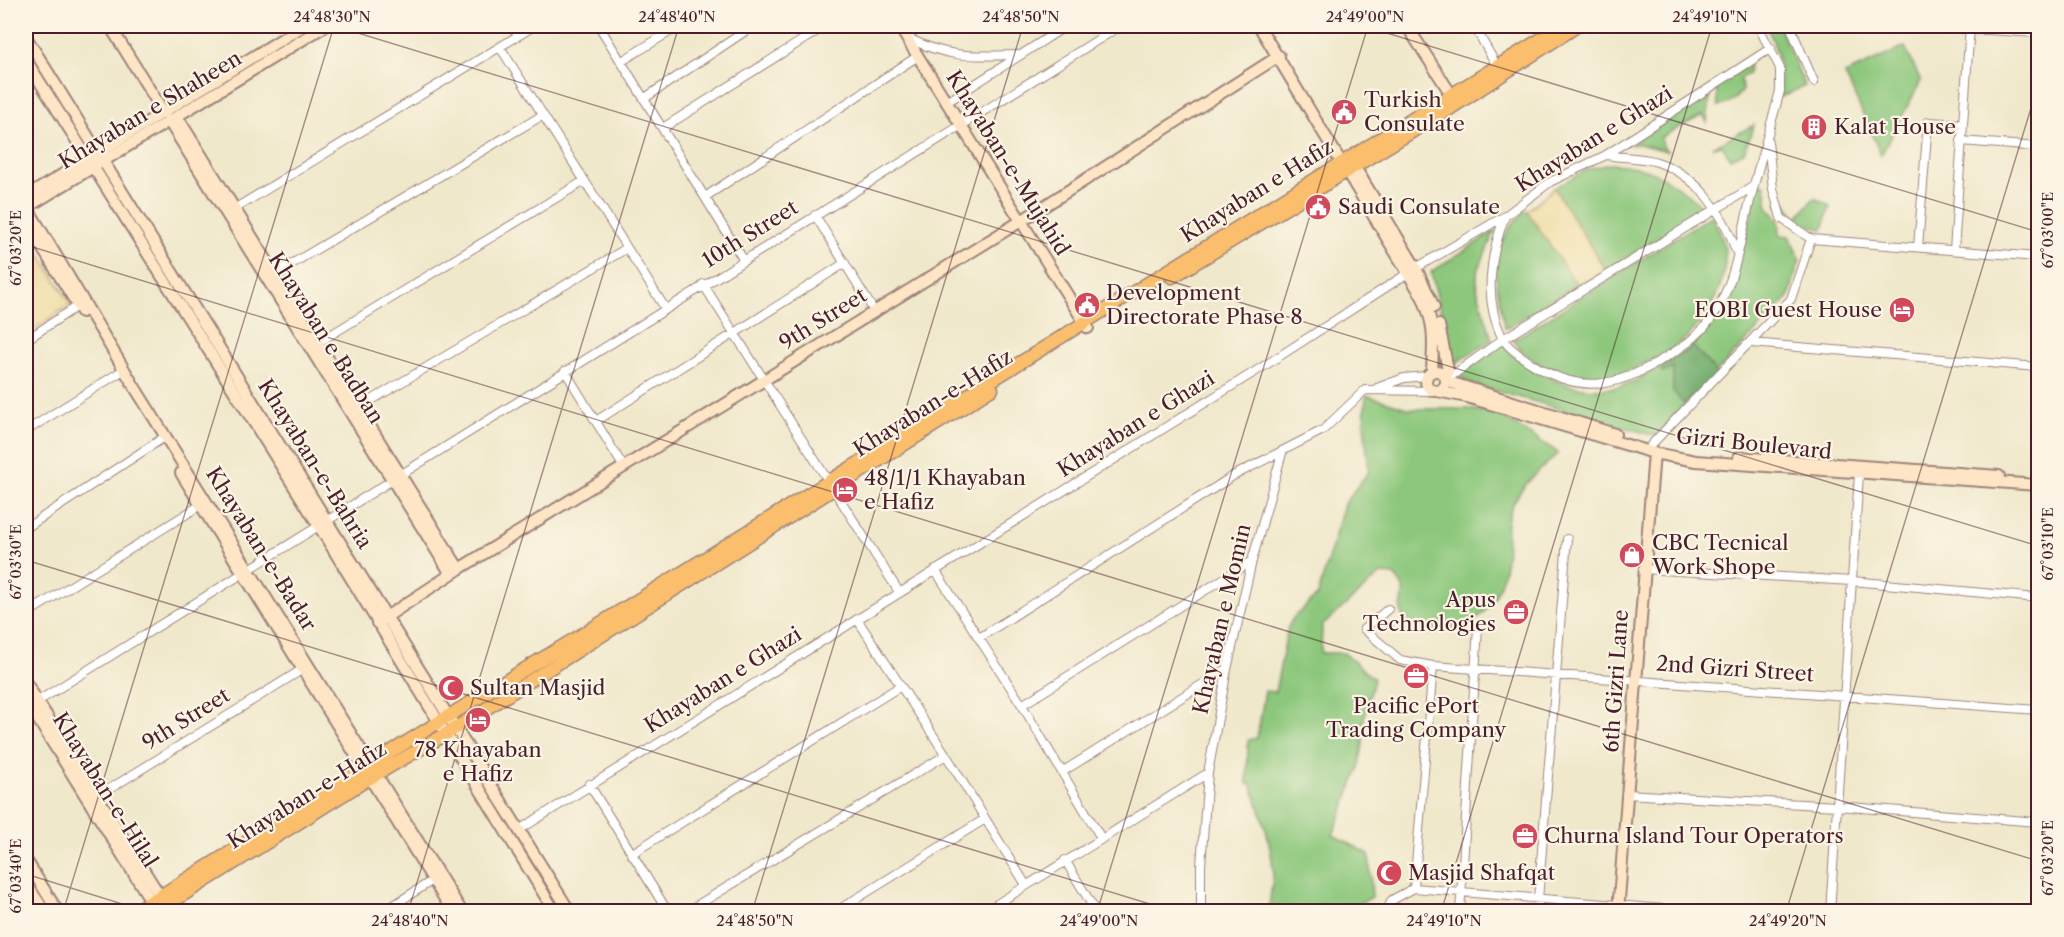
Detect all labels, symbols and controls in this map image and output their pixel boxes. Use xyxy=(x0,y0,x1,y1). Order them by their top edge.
text: 24°48'30"N xyxy=(293,7,371,26)
text: 24°48'40"N xyxy=(638,7,716,26)
text: 24°48'50"N xyxy=(982,7,1060,26)
text: 24°49'00"N xyxy=(1326,7,1404,26)
text: 24°49'10"N xyxy=(1672,7,1748,26)
street label: Khayaban e Shaheen xyxy=(54,45,246,174)
street label: Khayaban-e-Mujahid xyxy=(941,66,1076,260)
street label: Khayaban e Ghazi xyxy=(1511,80,1677,197)
place label: Turkish Consulate xyxy=(1364,87,1465,136)
public building icon: Turkish Consulate xyxy=(1329,97,1359,127)
building icon: Kalat House xyxy=(1799,112,1829,142)
place label: Kalat House xyxy=(1834,114,1956,139)
street label: Khayaban e Hafiz xyxy=(1176,134,1338,248)
public building icon: Saudi Consulate xyxy=(1303,192,1333,222)
text: 67°03'00"E xyxy=(2038,192,2057,268)
street label: 10th Street xyxy=(697,194,803,273)
place label: Saudi Consulate xyxy=(1338,194,1500,219)
text: 67°03'20"E xyxy=(6,210,25,286)
street label: Khayaban e Badban xyxy=(263,247,389,428)
place label: Development Directorate Phase 8 xyxy=(1106,280,1303,329)
street label: 9th Street xyxy=(775,282,871,355)
public building icon: Development Directorate Phase 8 xyxy=(1072,290,1102,320)
hotel icon: EOBI Guest House xyxy=(1887,295,1917,325)
place label: EOBI Guest House xyxy=(1694,297,1882,322)
street label: Khayaban-e-Hafiz xyxy=(849,344,1017,462)
street label: Khayaban e Ghazi xyxy=(1053,365,1219,482)
street label: Khayaban-e-Bahria xyxy=(253,374,378,554)
street label: Gizri Boulevard xyxy=(1675,423,1833,464)
street label: Khayaban-e-Badar xyxy=(201,462,322,635)
place label: 48/1/1 Khayaban e Hafiz xyxy=(864,465,1026,514)
hotel icon: 48/1/1 Khayaban e Hafiz xyxy=(830,475,860,505)
text: 67°03'10"E xyxy=(2038,507,2057,581)
street label: Khayaban e Momin xyxy=(1187,521,1256,717)
text: 67°03'30"E xyxy=(6,524,25,600)
place label: CBC Tecnical Work Shope xyxy=(1651,530,1788,579)
shop icon: CBC Tecnical Work Shope xyxy=(1617,540,1647,570)
place label: Apus Technologies xyxy=(1363,587,1496,636)
office icon: Apus Technologies xyxy=(1501,597,1531,627)
street label: 6th Gizri Lane xyxy=(1598,609,1633,753)
street label: Khayaban e Ghazi xyxy=(640,621,806,738)
street label: 2nd Gizri Street xyxy=(1655,651,1815,687)
office icon: Pacific ePort Trading Company xyxy=(1401,661,1431,691)
mosque icon: Sultan Masjid xyxy=(436,673,466,703)
place label: Sultan Masjid xyxy=(470,675,606,700)
street label: 9th Street xyxy=(138,682,234,755)
place label: Pacific ePort Trading Company xyxy=(1326,693,1506,742)
hotel icon: 78 Khayaban e Hafiz xyxy=(463,705,493,735)
street label: Khayaban-e-Hilal xyxy=(48,708,163,872)
street label: Khayaban-e-Hafiz xyxy=(223,736,391,854)
place label: 78 Khayaban e Hafiz xyxy=(414,737,542,786)
text: 67°03'20"E xyxy=(2038,820,2057,896)
office icon: Churna Island Tour Operators xyxy=(1510,821,1540,851)
place label: Churna Island Tour Operators xyxy=(1544,823,1844,848)
text: 67°03'40"E xyxy=(6,838,25,914)
mosque icon: Masjid Shafqat xyxy=(1374,858,1404,888)
place label: Masjid Shafqat xyxy=(1408,860,1556,885)
text: 24°48'40"N xyxy=(371,911,449,930)
text: 24°48'50"N xyxy=(716,911,794,930)
text: 24°49'00"N xyxy=(1060,911,1138,930)
text: 24°49'10"N xyxy=(1406,911,1482,930)
text: 24°49'20"N xyxy=(1749,911,1827,930)

